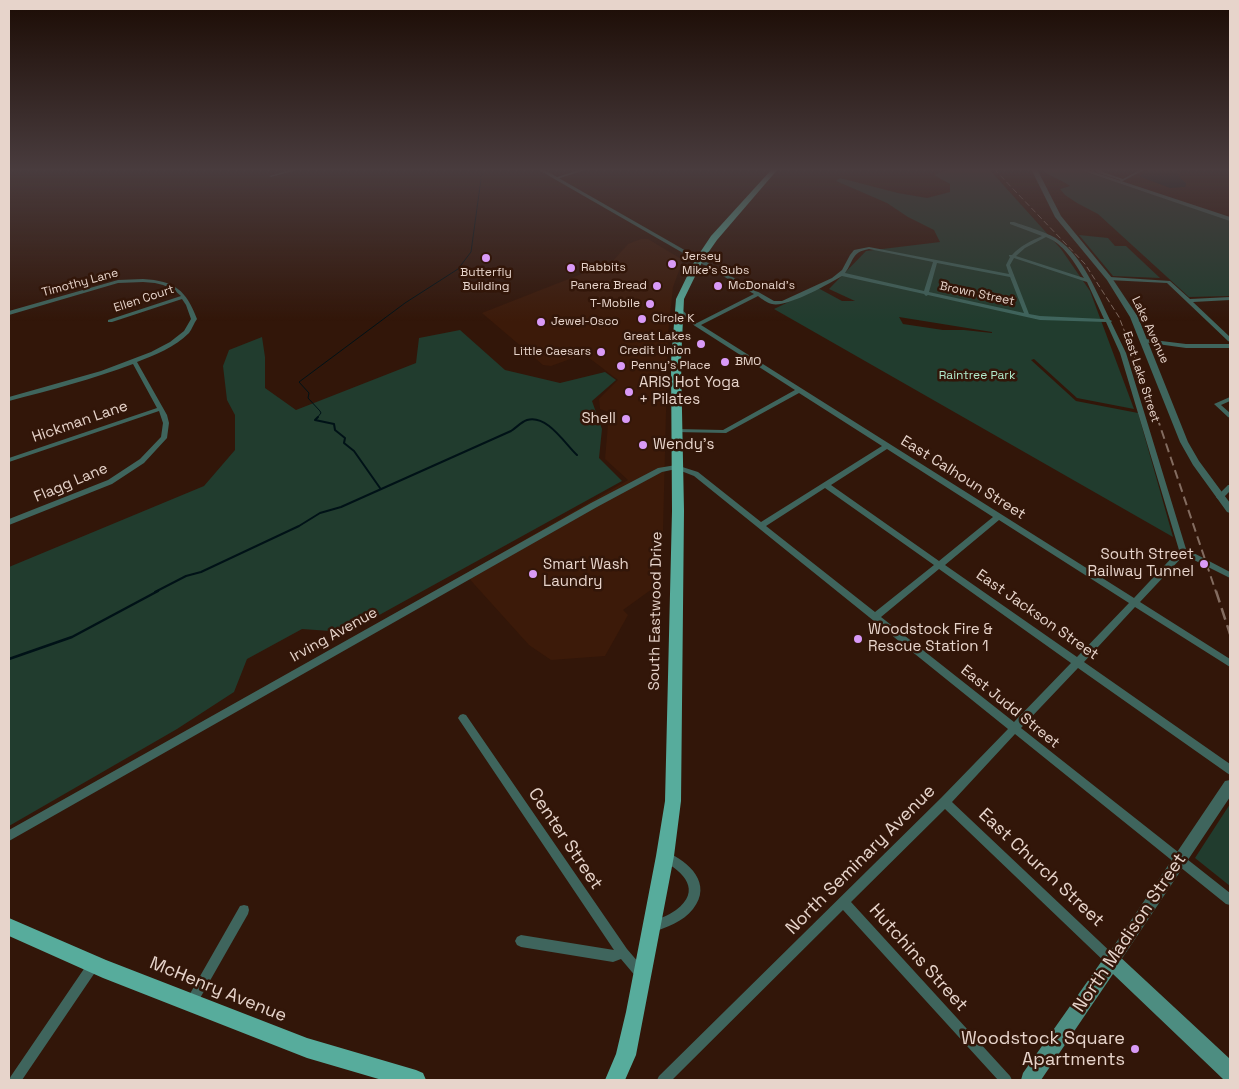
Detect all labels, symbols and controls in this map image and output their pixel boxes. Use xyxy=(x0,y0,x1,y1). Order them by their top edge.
place label: Jersey Mike's Subs xyxy=(682,250,749,278)
marker: Butterfly Building xyxy=(480,252,492,264)
marker: Jersey Mike's Subs xyxy=(666,258,678,270)
place label: Rabbits xyxy=(581,261,626,275)
marker: Rabbits xyxy=(565,262,577,274)
street label: Timothy Lane xyxy=(40,266,120,300)
place label: Butterfly Building xyxy=(460,266,512,294)
place label: Panera Bread xyxy=(570,279,647,293)
place label: McDonald's xyxy=(728,279,795,293)
street label: Brown Street xyxy=(938,279,1016,309)
marker: Panera Bread xyxy=(651,280,663,292)
marker: McDonald's xyxy=(712,280,724,292)
street label: Ellen Court xyxy=(112,282,176,316)
street label: Lake Avenue xyxy=(1128,294,1172,366)
place label: T-Mobile xyxy=(590,297,640,311)
marker: T-Mobile xyxy=(644,298,656,310)
place label: Circle K xyxy=(652,312,695,326)
marker: Circle K xyxy=(636,313,648,325)
place label: Jewel-Osco xyxy=(551,315,619,329)
marker: Jewel-Osco xyxy=(535,316,547,328)
place label: Great Lakes Credit Union xyxy=(620,330,691,358)
street label: East Lake Street xyxy=(1119,330,1163,424)
marker: Great Lakes Credit Union xyxy=(695,338,707,350)
place label: Little Caesars xyxy=(514,345,591,359)
marker: Little Caesars xyxy=(595,346,607,358)
place label: BMO xyxy=(735,355,761,369)
marker: BMO xyxy=(719,356,731,368)
place label: Penny's Place xyxy=(631,359,711,373)
marker: Penny's Place xyxy=(615,360,627,372)
park label: Raintree Park xyxy=(939,369,1015,383)
place label: ARIS Hot Yoga + Pilates xyxy=(639,374,740,409)
marker: ARIS Hot Yoga + Pilates xyxy=(623,386,635,398)
street label: Hickman Lane xyxy=(30,397,130,447)
place label: Shell xyxy=(581,410,616,428)
marker: Shell xyxy=(620,413,632,425)
street label: East Calhoun Street xyxy=(897,432,1029,524)
place label: Wendy's xyxy=(653,436,714,454)
marker: Wendy's xyxy=(637,439,649,451)
street label: Flagg Lane xyxy=(31,459,111,507)
street label: South Eastwood Drive xyxy=(646,531,666,691)
place label: South Street Railway Tunnel xyxy=(1087,546,1194,581)
place label: Smart Wash Laundry xyxy=(543,556,629,591)
marker: South Street Railway Tunnel xyxy=(1198,558,1210,570)
street label: East Jackson Street xyxy=(972,566,1102,664)
marker: Smart Wash Laundry xyxy=(527,568,539,580)
street label: Irving Avenue xyxy=(287,604,381,666)
place label: Woodstock Fire & Rescue Station 1 xyxy=(868,621,993,656)
marker: Woodstock Fire & Rescue Station 1 xyxy=(852,633,864,645)
street label: East Judd Street xyxy=(957,662,1063,752)
street label: North Seminary Avenue xyxy=(782,781,940,939)
street label: Center Street xyxy=(523,784,607,894)
street label: East Church Street xyxy=(974,804,1108,932)
street label: North Madison Street xyxy=(1069,850,1191,1016)
street label: Hutchins Street xyxy=(864,900,972,1016)
street label: McHenry Avenue xyxy=(146,953,290,1027)
place label: Woodstock Square Apartments xyxy=(961,1028,1125,1070)
marker: Woodstock Square Apartments xyxy=(1129,1043,1141,1055)

